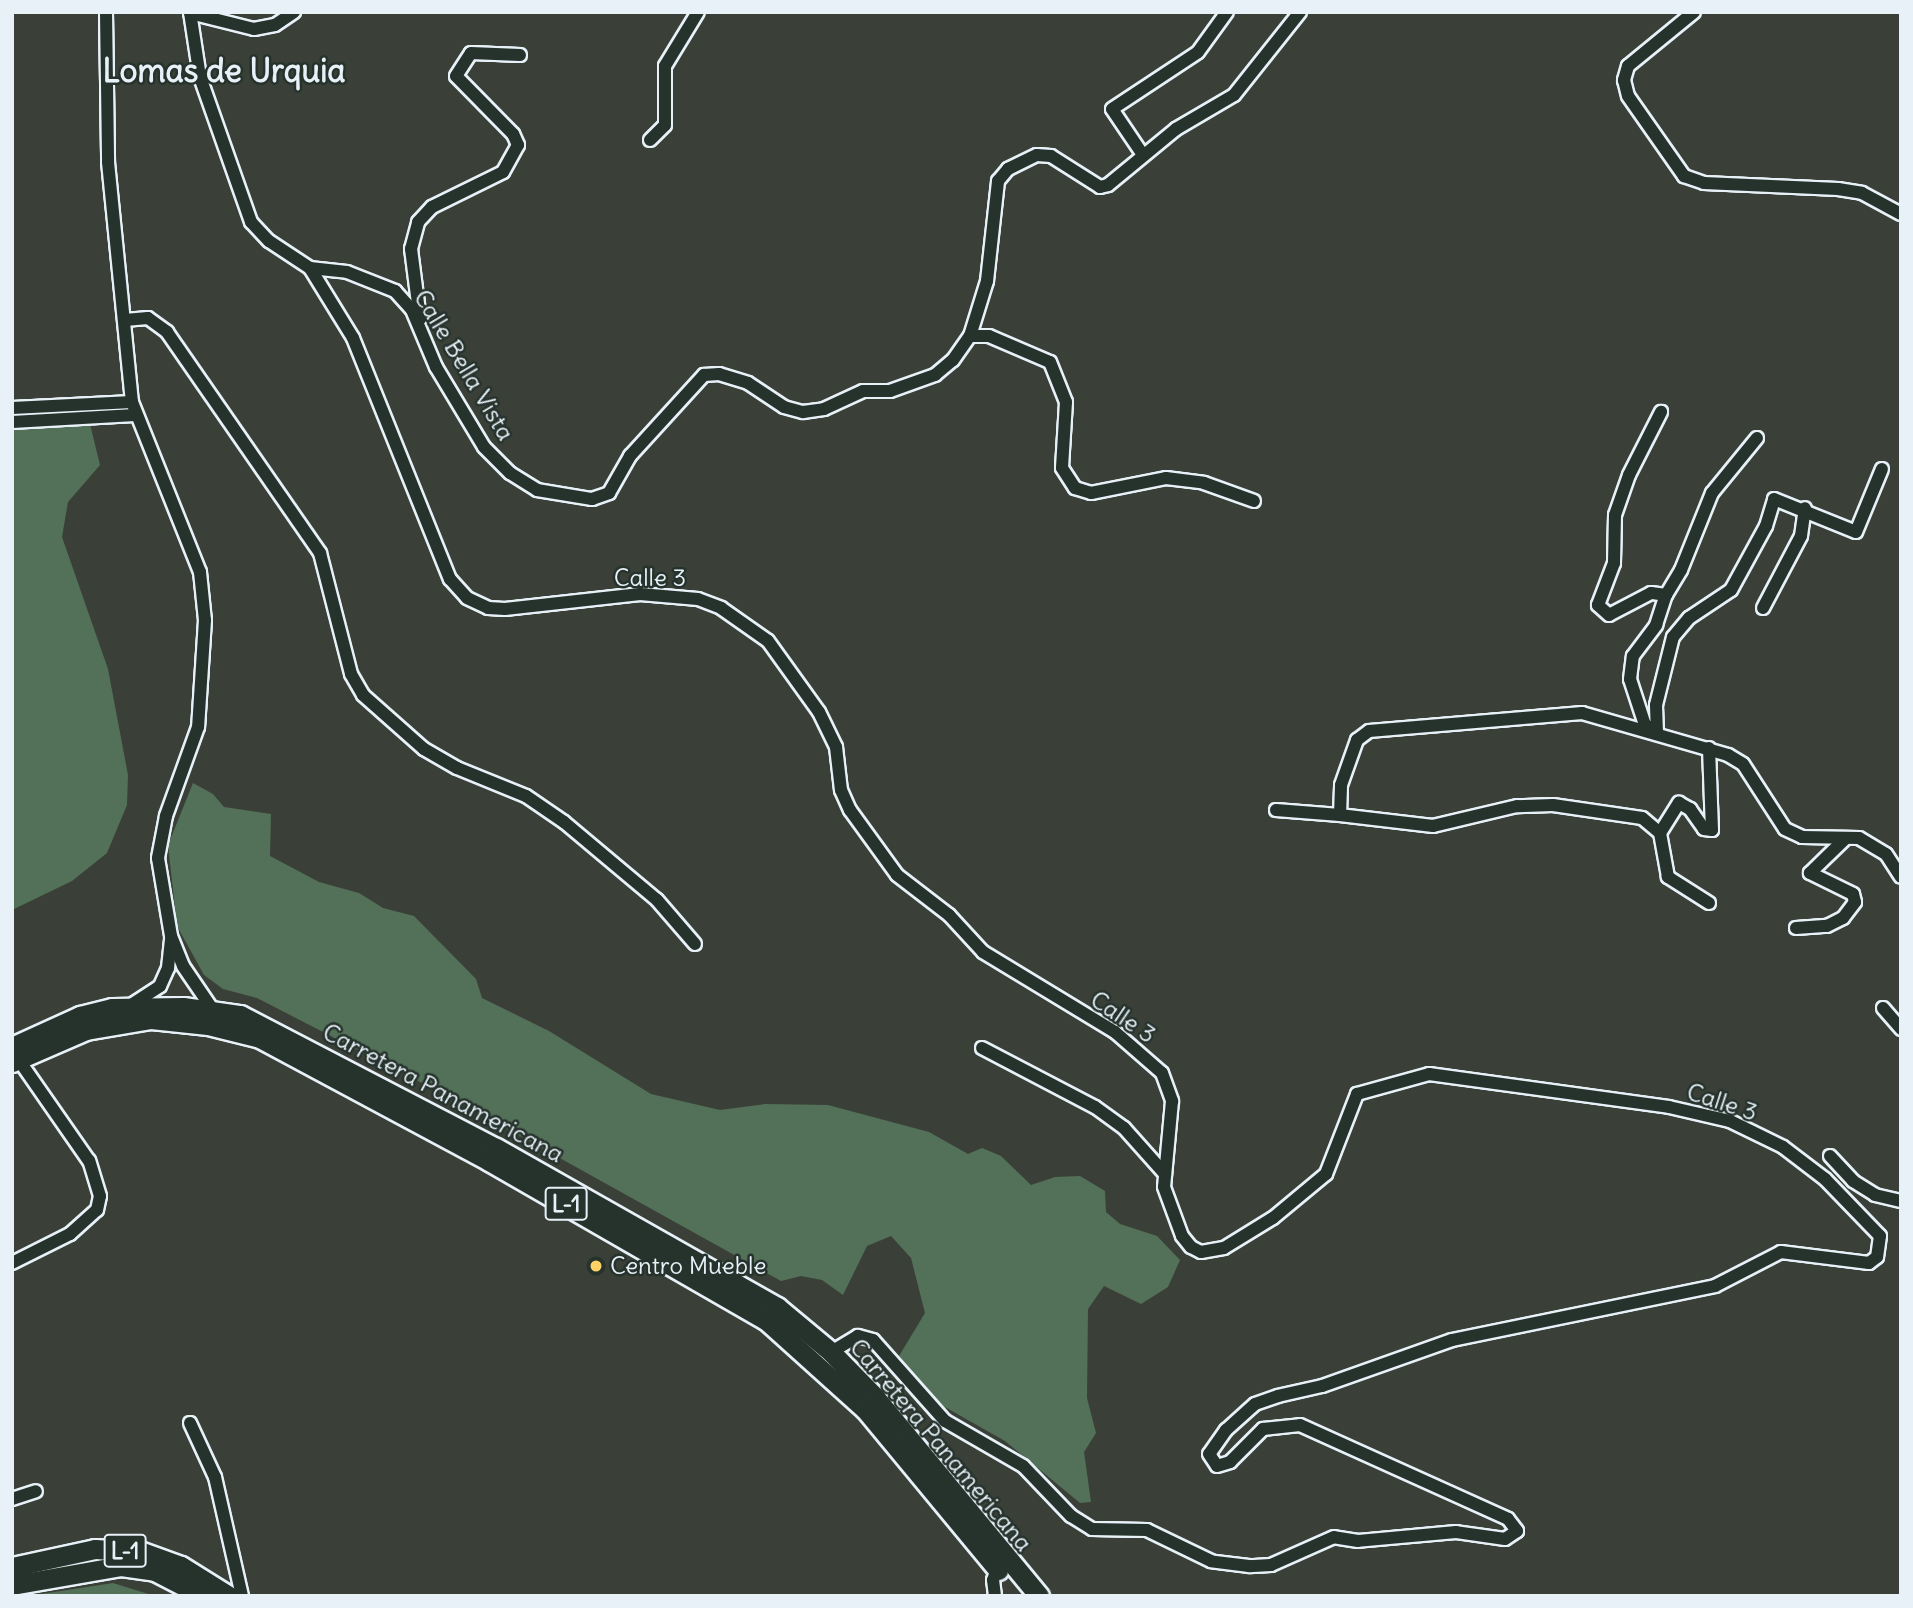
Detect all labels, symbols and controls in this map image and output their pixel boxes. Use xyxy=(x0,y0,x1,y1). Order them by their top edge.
district label: Lomas de Urquia xyxy=(102,52,346,90)
street label: Calle Bella Vista xyxy=(408,284,520,446)
street label: Calle 3 xyxy=(614,564,686,592)
street label: Calle 3 xyxy=(1085,985,1161,1049)
street label: Carretera Panamericana xyxy=(318,1017,568,1169)
street label: Calle 3 xyxy=(1683,1077,1761,1127)
road number: L-1 xyxy=(543,1184,589,1224)
place label: Centro Mueble xyxy=(610,1252,766,1280)
marker: Centro Mueble xyxy=(588,1258,604,1274)
street label: Carretera Panamericana xyxy=(844,1333,1038,1557)
road number: L-1 xyxy=(102,1532,148,1570)

